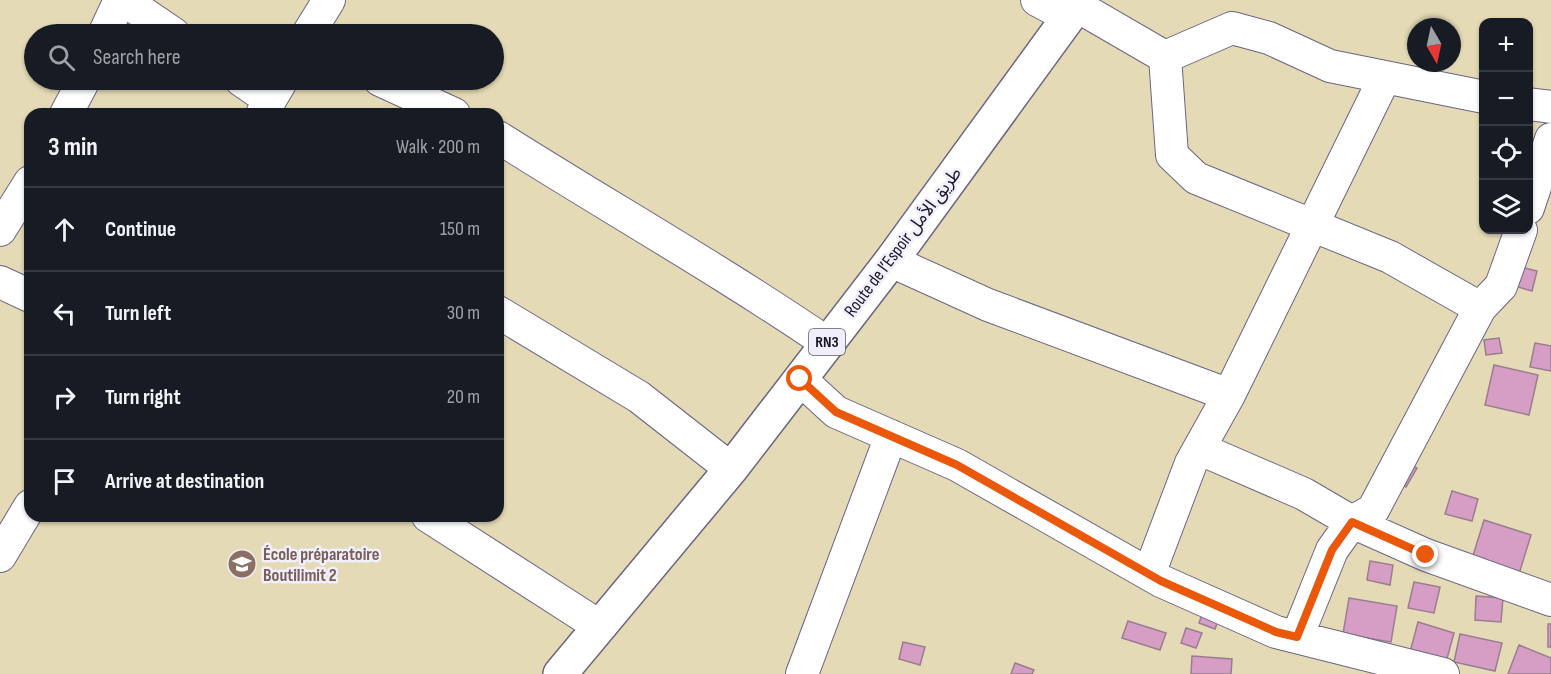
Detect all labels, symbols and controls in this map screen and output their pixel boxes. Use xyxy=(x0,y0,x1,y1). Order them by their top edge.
north arrow xyxy=(1407,18,1461,72)
map controls xyxy=(1479,18,1533,234)
button: + xyxy=(1479,18,1533,72)
search box xyxy=(24,24,504,90)
icon: search xyxy=(45,41,78,74)
text: Search here xyxy=(93,44,180,71)
button: − xyxy=(1479,72,1533,126)
button: locate xyxy=(1479,126,1533,180)
text: 3 min xyxy=(48,132,98,163)
text: Walk · 200 m xyxy=(396,135,480,159)
street label: Route de l’Espoir طريق الأمل xyxy=(840,163,966,321)
button: layers xyxy=(1479,180,1533,234)
icon: ahead xyxy=(48,213,81,246)
text: Continue xyxy=(105,216,176,243)
text: 150 m xyxy=(440,217,480,241)
icon: left xyxy=(48,297,81,330)
text: Turn left xyxy=(105,300,171,327)
text: 30 m xyxy=(447,301,480,325)
road number: RN3 xyxy=(809,329,845,355)
route start xyxy=(786,365,812,391)
icon: right xyxy=(48,381,81,414)
text: Turn right xyxy=(105,384,181,411)
text: 20 m xyxy=(447,385,480,409)
icon: arrive xyxy=(48,465,81,498)
text: Arrive at destination xyxy=(105,468,264,495)
route end xyxy=(1412,541,1438,567)
place label: École préparatoire Boutilimit 2 xyxy=(263,544,379,586)
school or university icon: École préparatoire Boutilimit 2 xyxy=(226,548,258,580)

